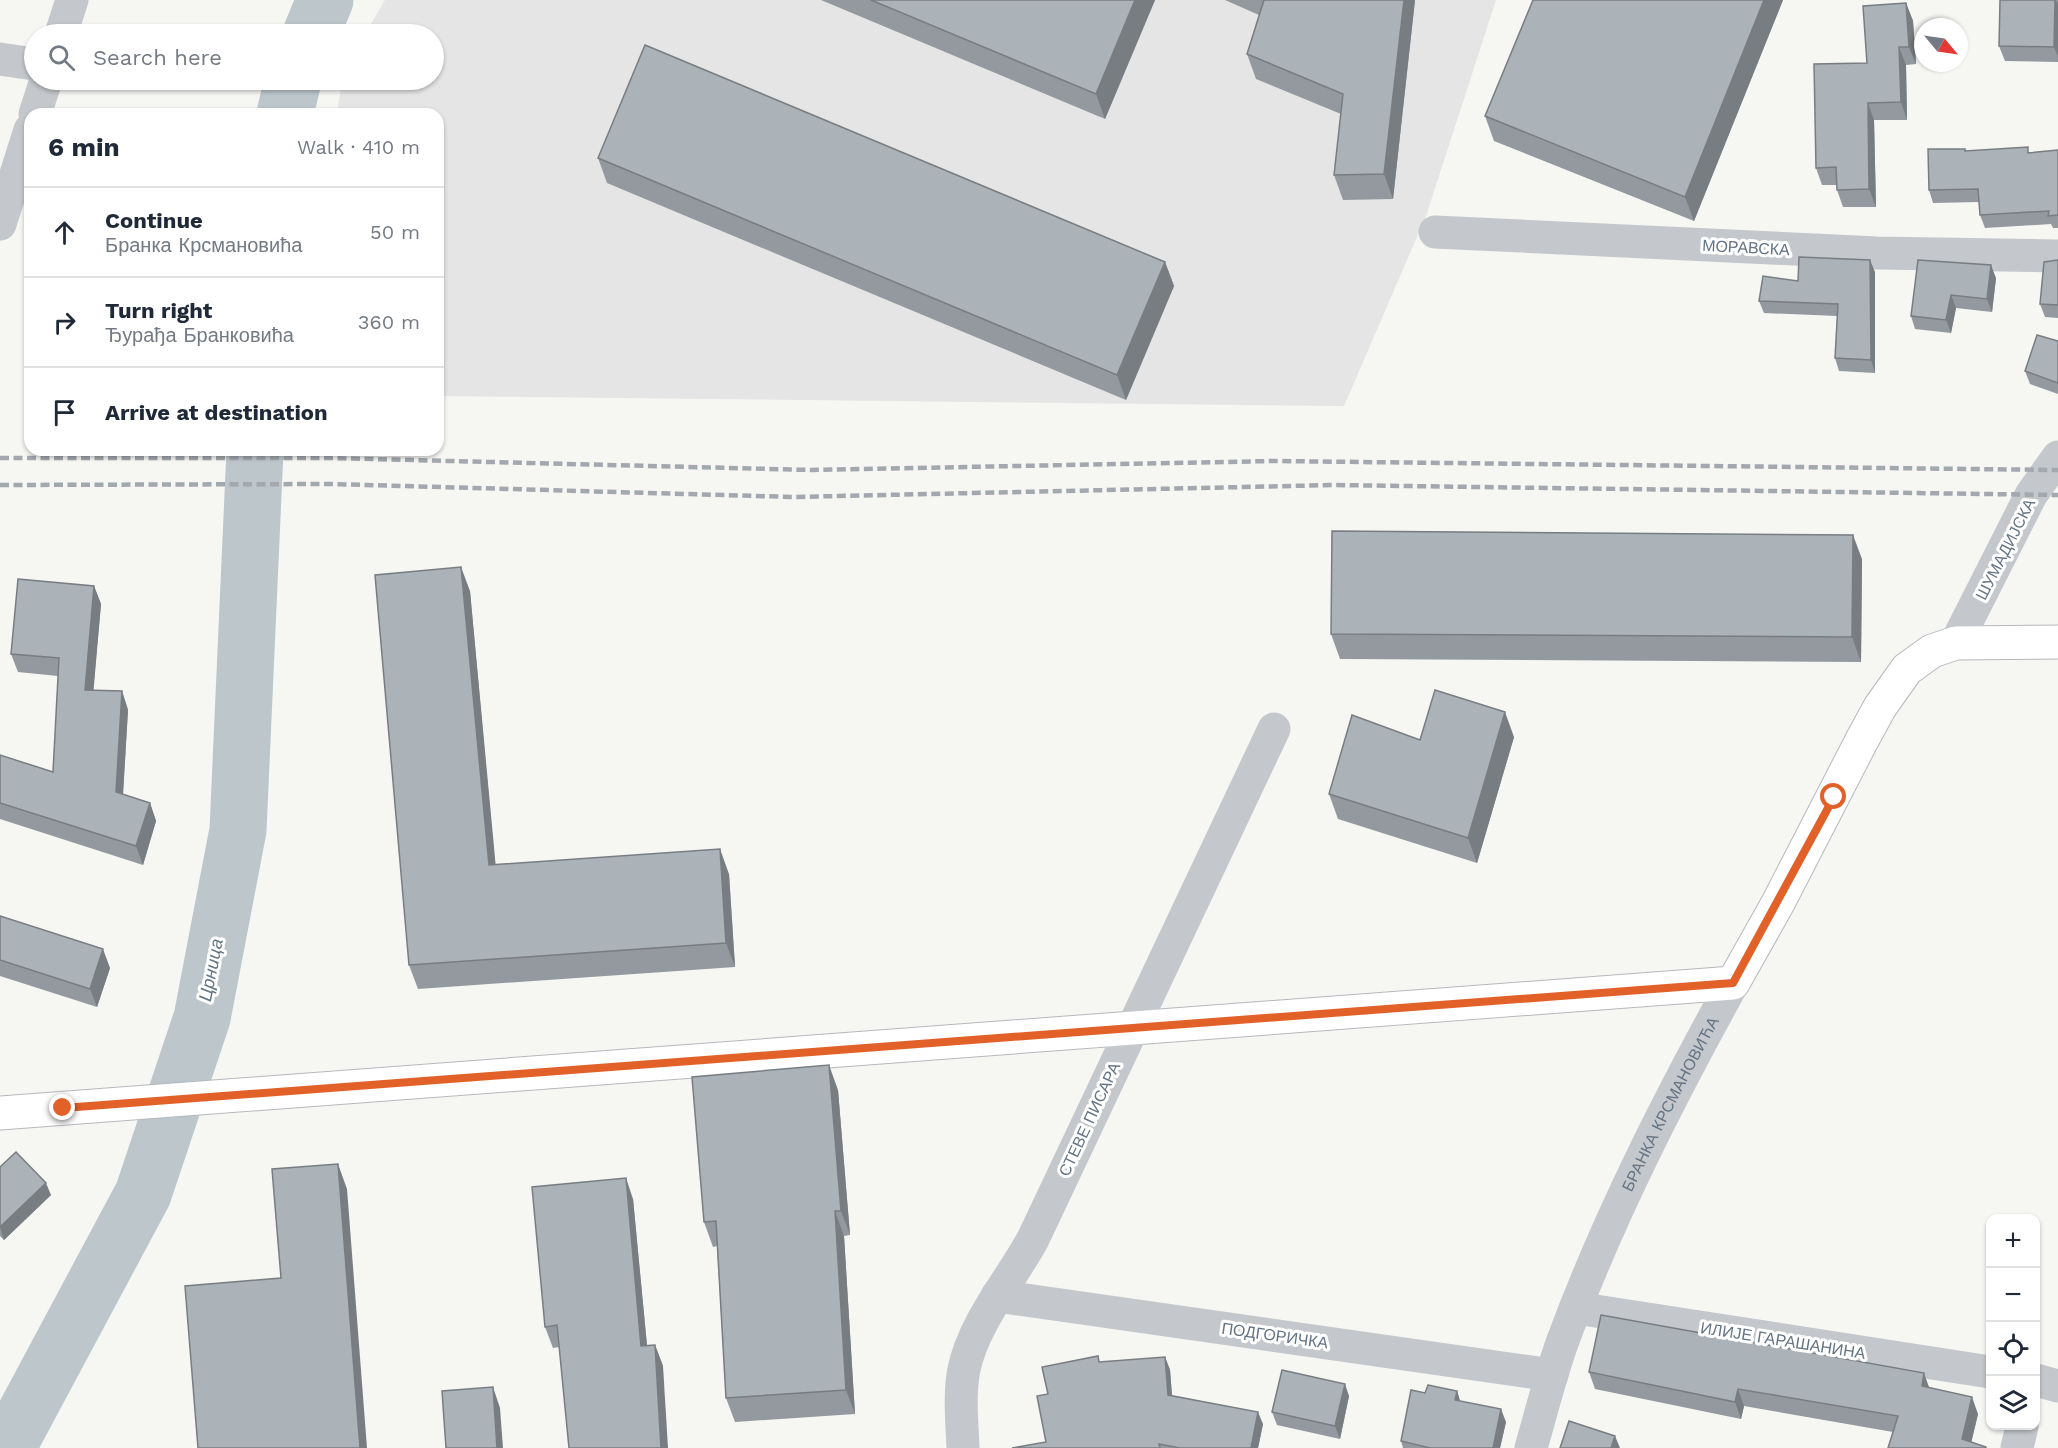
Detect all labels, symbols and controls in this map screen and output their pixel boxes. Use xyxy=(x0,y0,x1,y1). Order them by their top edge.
north arrow xyxy=(1914,18,1968,72)
search box xyxy=(24,24,444,90)
icon: search xyxy=(45,41,78,74)
text: Search here xyxy=(93,45,222,70)
text: 6 min xyxy=(48,132,120,162)
text: Walk · 410 m xyxy=(297,135,420,159)
text: Continue xyxy=(105,208,203,233)
icon: ahead xyxy=(48,216,81,249)
text: 50 m xyxy=(370,220,420,244)
text: Бранка Крсмановића xyxy=(105,233,302,257)
street label: МОРАВСКА xyxy=(1702,236,1791,259)
text: Turn right xyxy=(105,298,212,323)
icon: right xyxy=(48,306,81,339)
text: 360 m xyxy=(358,310,420,334)
text: Ђурађа Бранковића xyxy=(105,323,294,347)
icon: arrive xyxy=(48,396,81,429)
text: Arrive at destination xyxy=(105,400,328,425)
street label: ШУМАДИЈСКА xyxy=(1972,495,2039,603)
route start xyxy=(1820,783,1846,809)
water label: Црница xyxy=(194,937,227,1003)
street label: БРАНКА КРСМАНОВИЋА xyxy=(1618,1013,1723,1195)
street label: СТЕВЕ ПИСАРА xyxy=(1055,1059,1124,1179)
route end xyxy=(49,1094,75,1120)
map controls xyxy=(1986,1214,2040,1430)
button: + xyxy=(1986,1214,2040,1268)
button: − xyxy=(1986,1268,2040,1322)
street label: ИЛИЈЕ ГАРАШАНИНА xyxy=(1699,1318,1867,1363)
street label: ПОДГОРИЧКА xyxy=(1220,1319,1330,1352)
button: locate xyxy=(1986,1322,2040,1376)
button: layers xyxy=(1986,1376,2040,1430)

